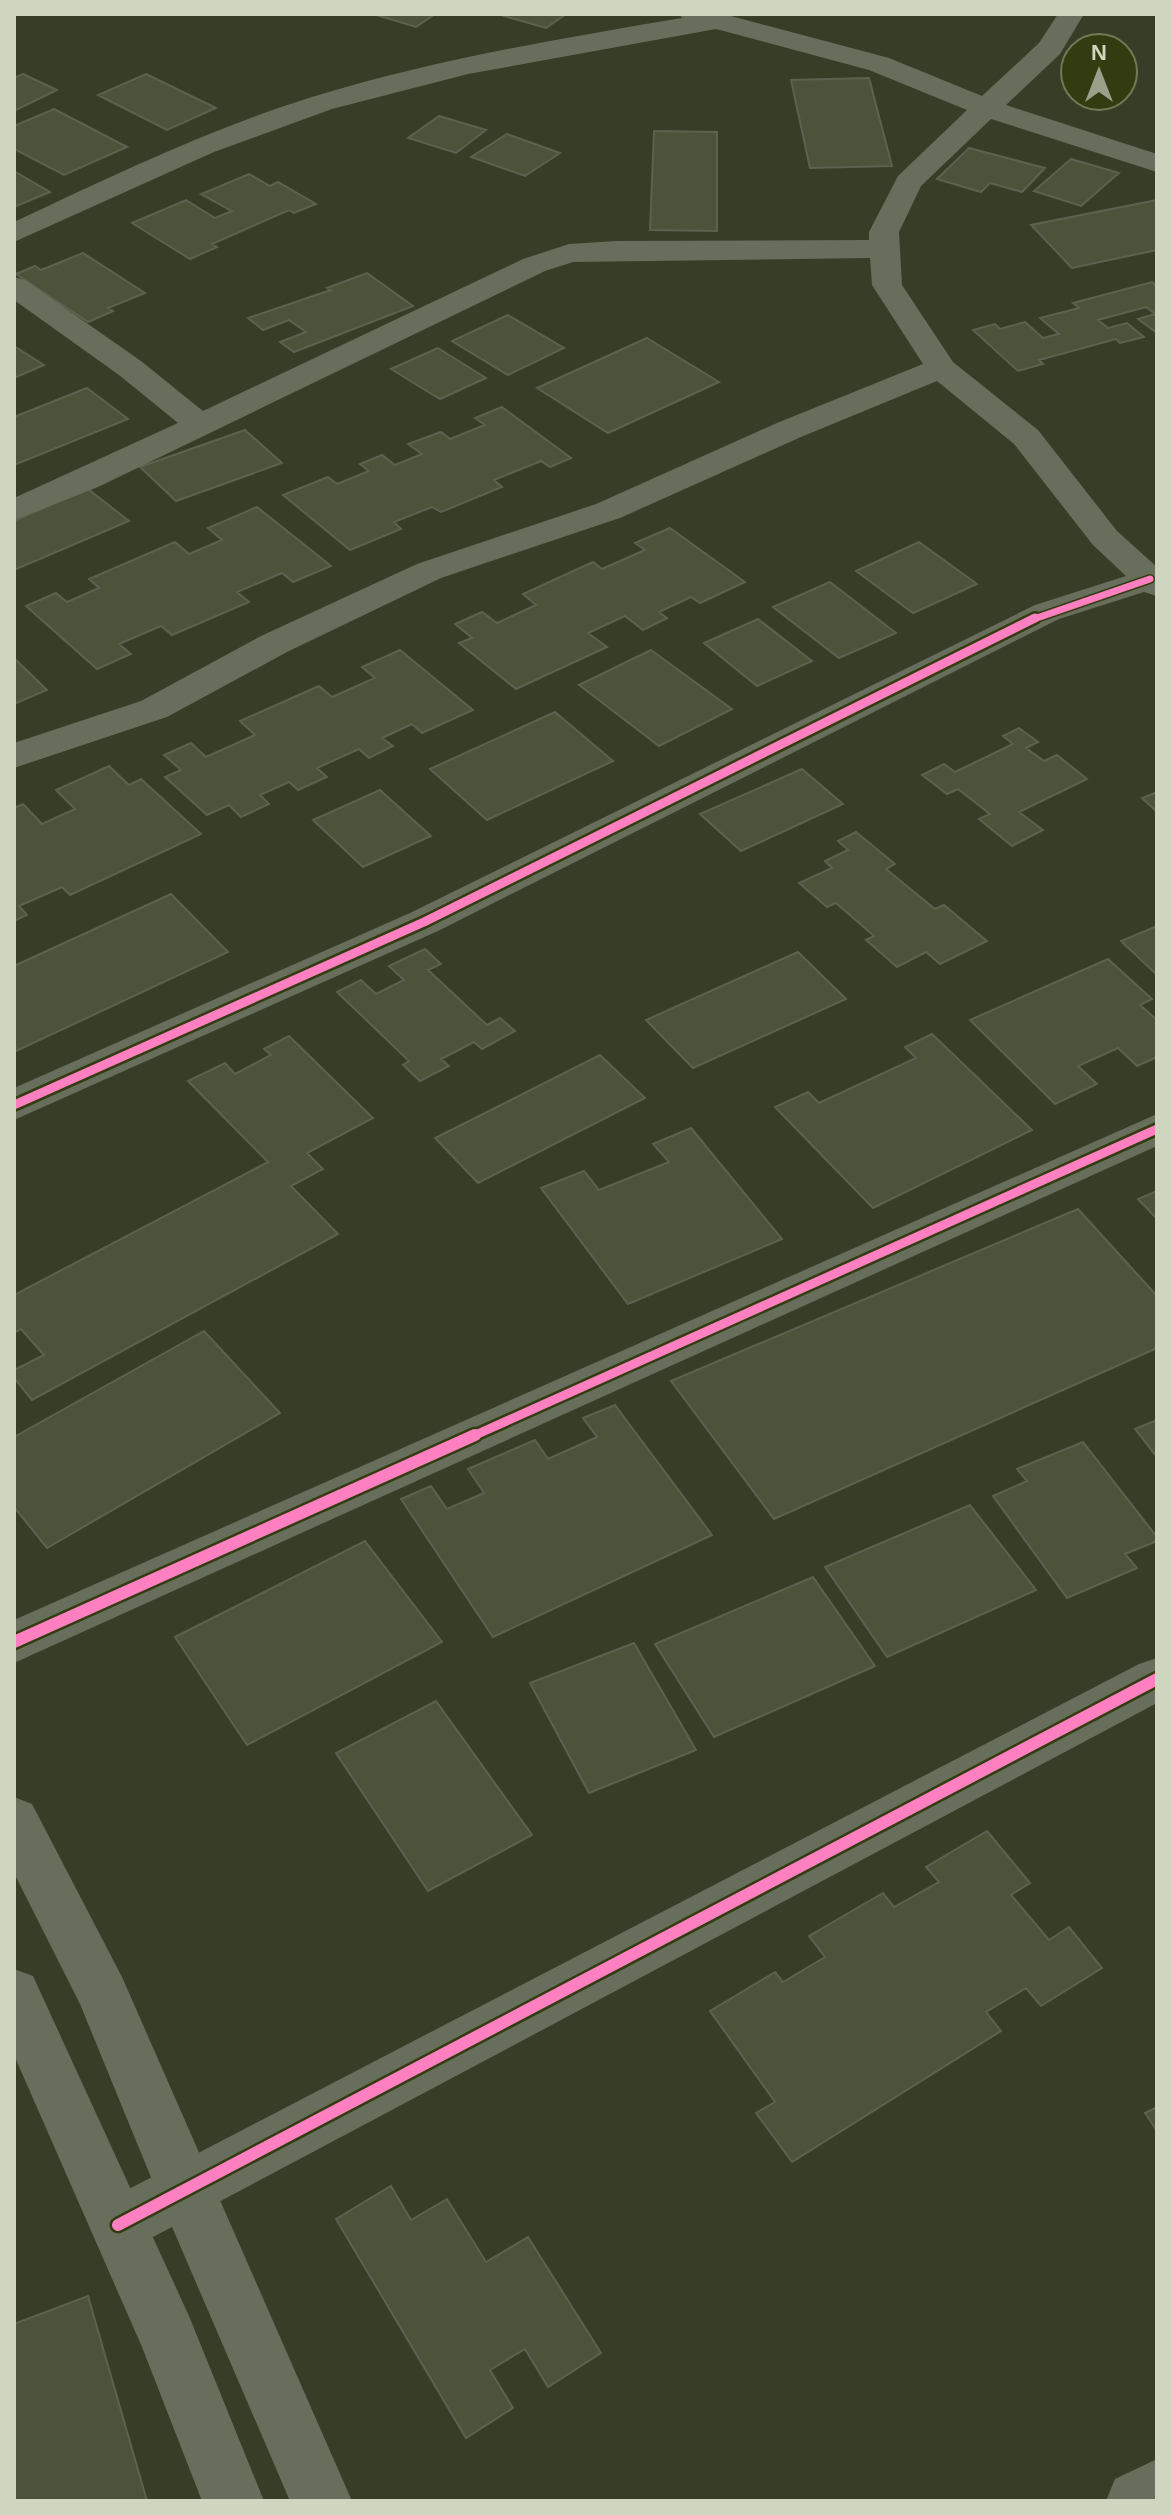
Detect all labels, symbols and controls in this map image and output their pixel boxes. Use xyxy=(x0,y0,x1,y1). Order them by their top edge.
north arrow xyxy=(1059,32,1139,112)
text: N xyxy=(1091,40,1107,65)

